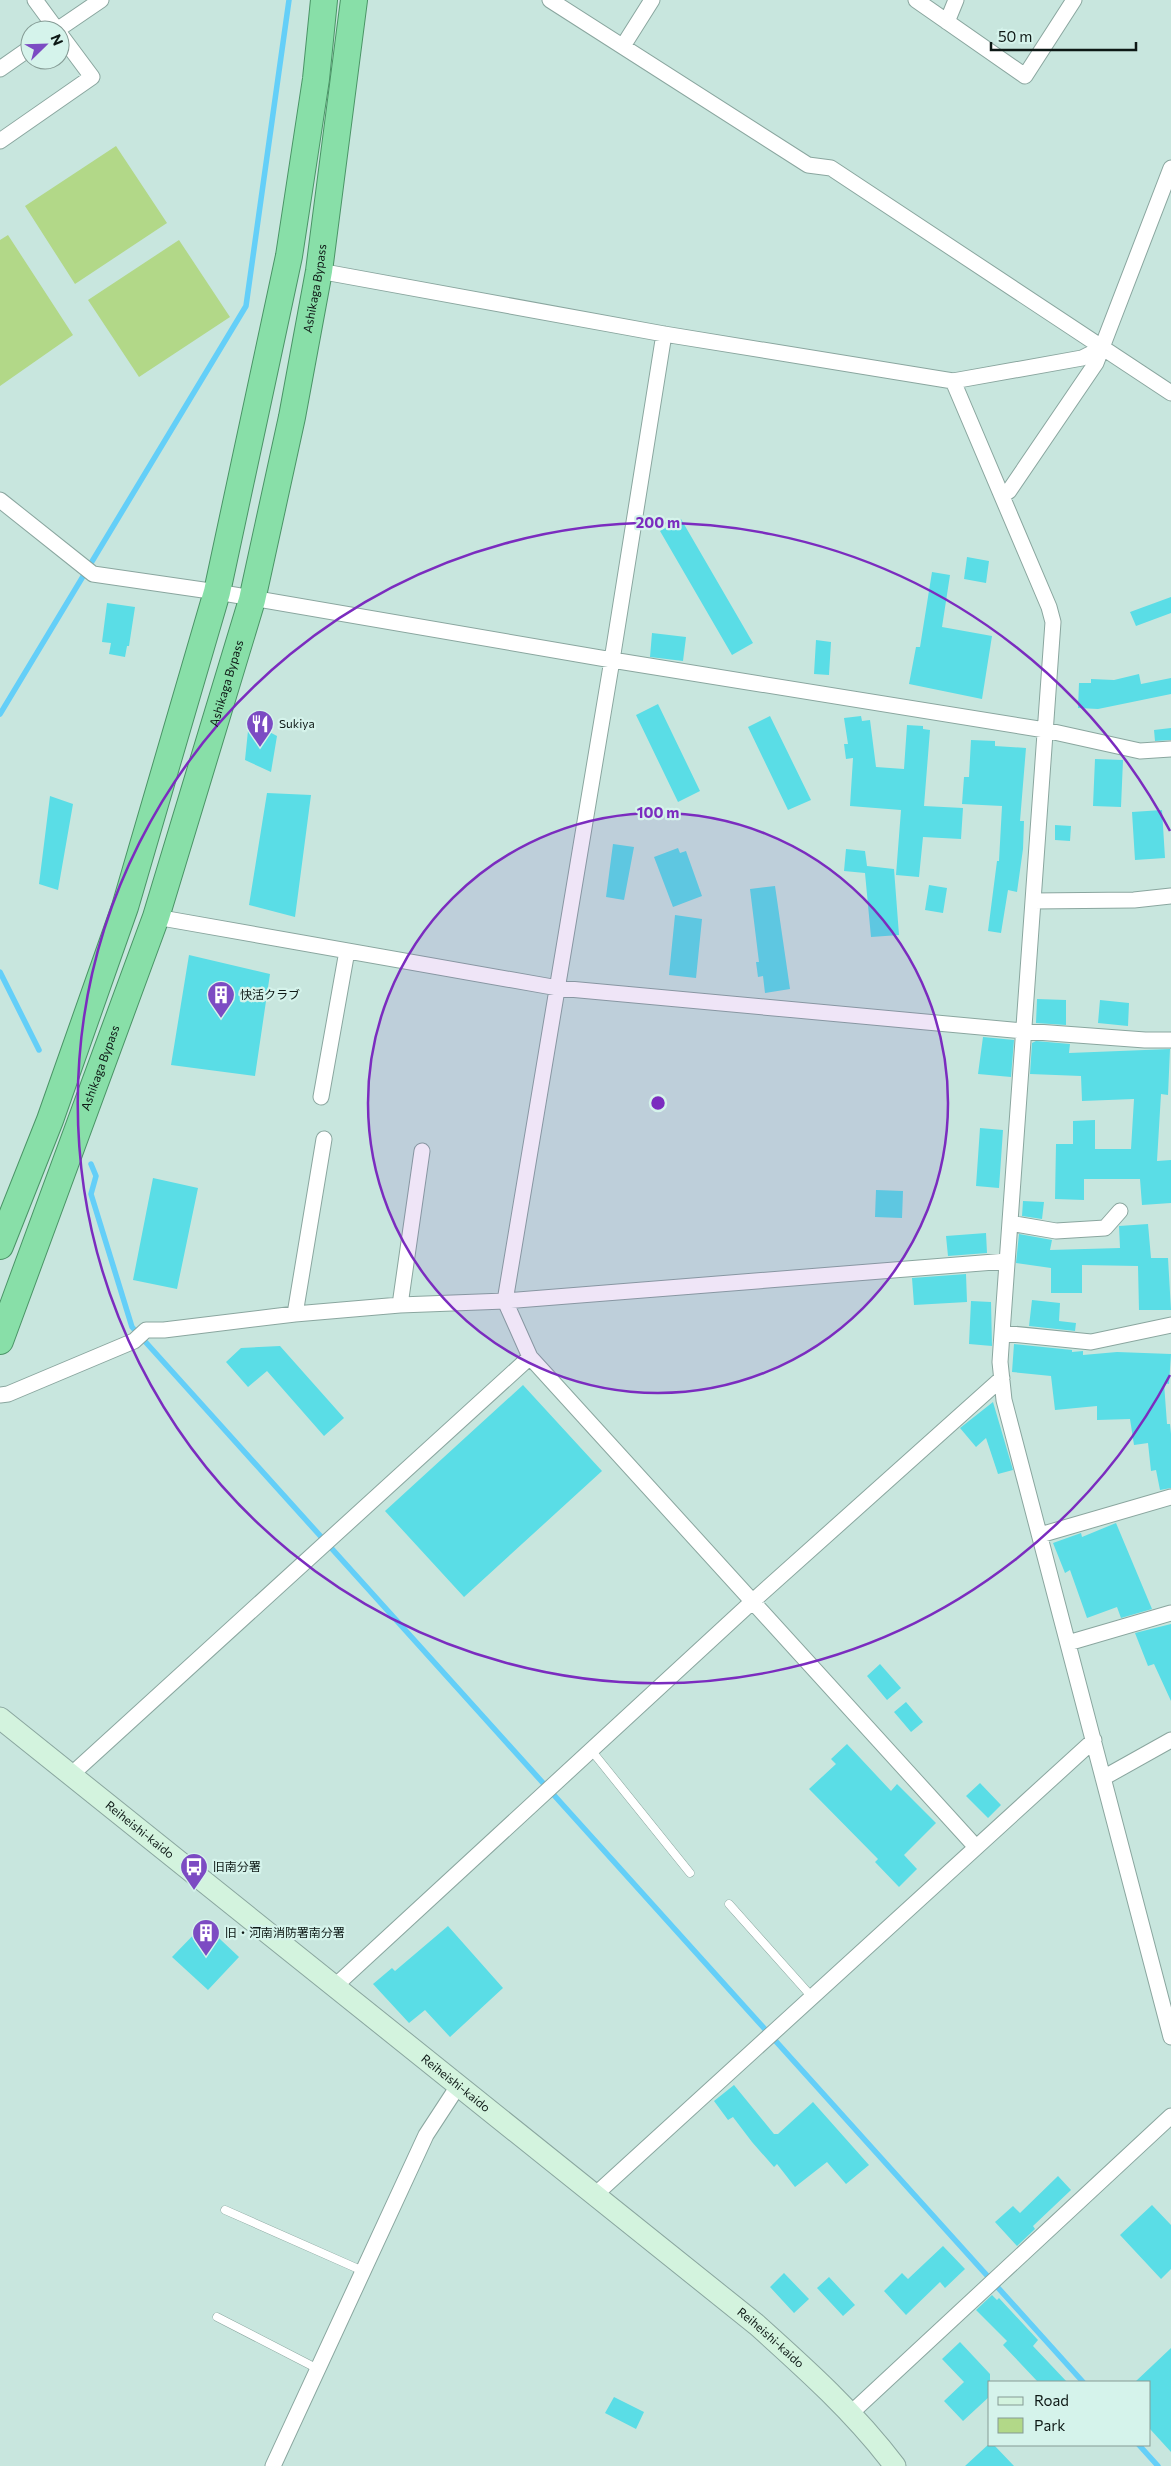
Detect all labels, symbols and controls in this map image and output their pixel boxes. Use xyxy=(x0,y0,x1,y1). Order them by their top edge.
north arrow xyxy=(20,20,70,70)
scale bar xyxy=(991,20,1136,52)
text: 50 m xyxy=(998,27,1032,45)
text: N xyxy=(48,32,67,48)
street label: Ashikaga Bypass xyxy=(300,243,328,334)
text: 200 m xyxy=(636,513,680,531)
street label: Ashikaga Bypass xyxy=(206,638,246,728)
restaurant icon: Sukiya xyxy=(245,709,275,748)
place label: Sukiya xyxy=(279,716,315,730)
text: 100 m xyxy=(637,803,679,821)
building icon: 快活クラブ xyxy=(206,980,236,1019)
place label: 快活クラブ xyxy=(240,987,300,1001)
street label: Ashikaga Bypass xyxy=(77,1023,122,1112)
centre of rings xyxy=(649,1094,667,1112)
street label: Reiheishi-kaido xyxy=(103,1797,177,1861)
bus stop icon: 旧南分署 xyxy=(179,1852,209,1891)
place label: 旧南分署 xyxy=(213,1859,261,1873)
building icon: 旧・河南消防署南分署 xyxy=(191,1918,221,1957)
place label: 旧・河南消防署南分署 xyxy=(225,1925,345,1939)
street label: Reiheishi-kaido xyxy=(419,2051,493,2114)
street label: Reiheishi-kaido xyxy=(735,2304,807,2370)
legend xyxy=(988,2381,1151,2446)
text: Road xyxy=(1034,2391,1069,2409)
text: Park xyxy=(1034,2416,1065,2434)

